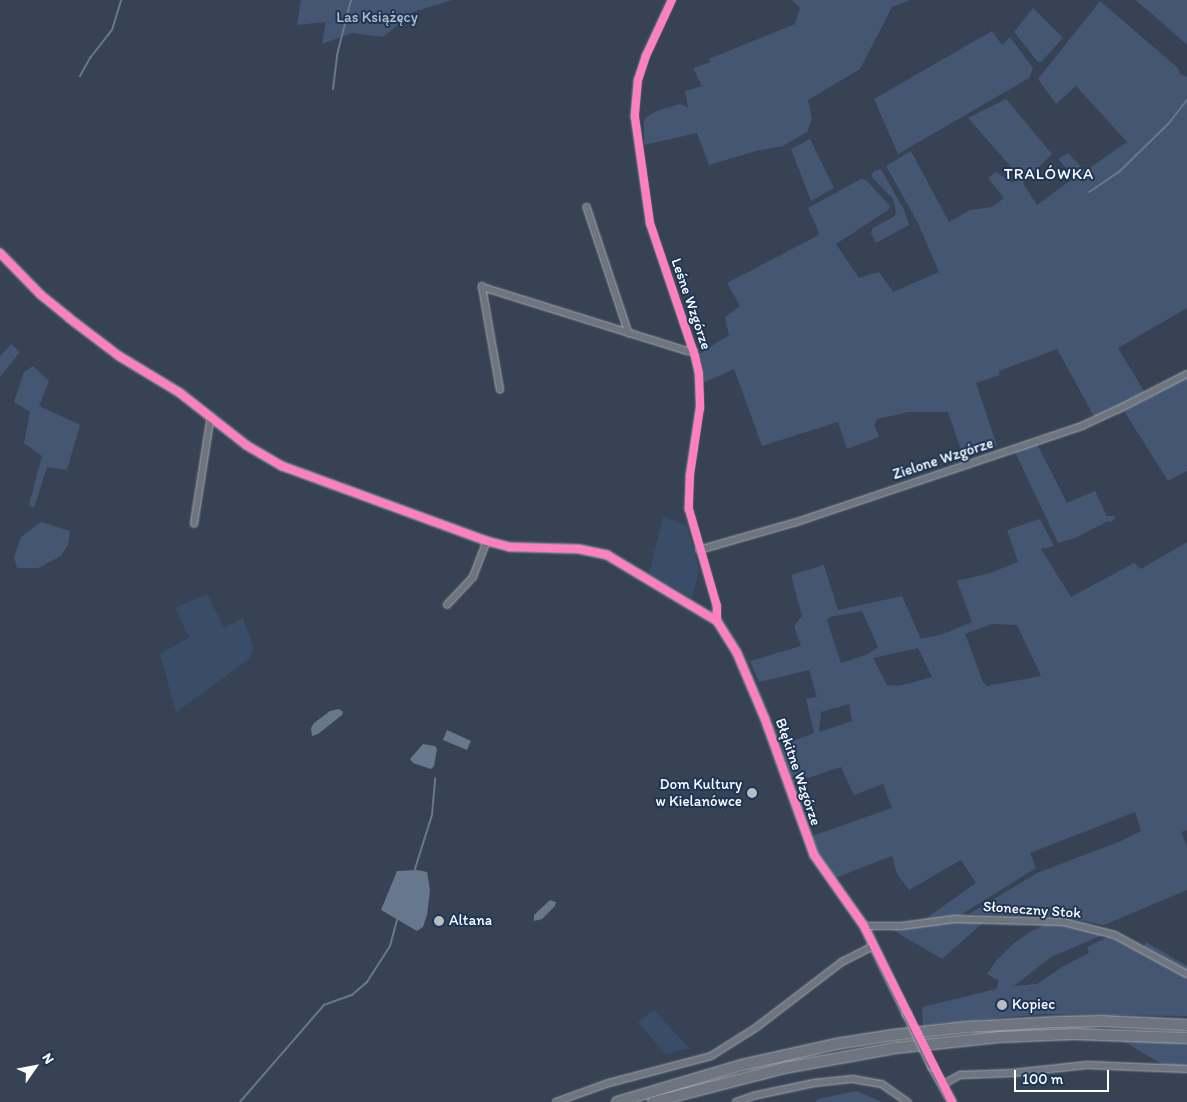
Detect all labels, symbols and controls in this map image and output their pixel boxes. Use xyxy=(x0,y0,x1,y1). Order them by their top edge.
park label: Las Książęcy xyxy=(336,9,418,27)
district label: TRALÓWKA xyxy=(1003,164,1095,184)
street label: Leśne Wzgórze xyxy=(667,256,715,352)
street label: Zielone Wzgórze xyxy=(890,434,996,484)
street label: Błękitne Wzgórze xyxy=(771,716,825,828)
place label: Dom Kultury w Kielanówce xyxy=(656,775,742,810)
marker: Dom Kultury w Kielanówce xyxy=(746,787,758,799)
street label: Słoneczny Stok xyxy=(982,898,1082,922)
place label: Altana xyxy=(449,912,492,930)
marker: Altana xyxy=(433,915,445,927)
place label: Kopiec xyxy=(1012,996,1055,1014)
marker: Kopiec xyxy=(996,999,1008,1011)
north arrow xyxy=(10,1042,60,1092)
text: N xyxy=(38,1050,58,1067)
scale bar xyxy=(1017,1060,1112,1092)
text: 100 m xyxy=(1022,1070,1063,1088)

